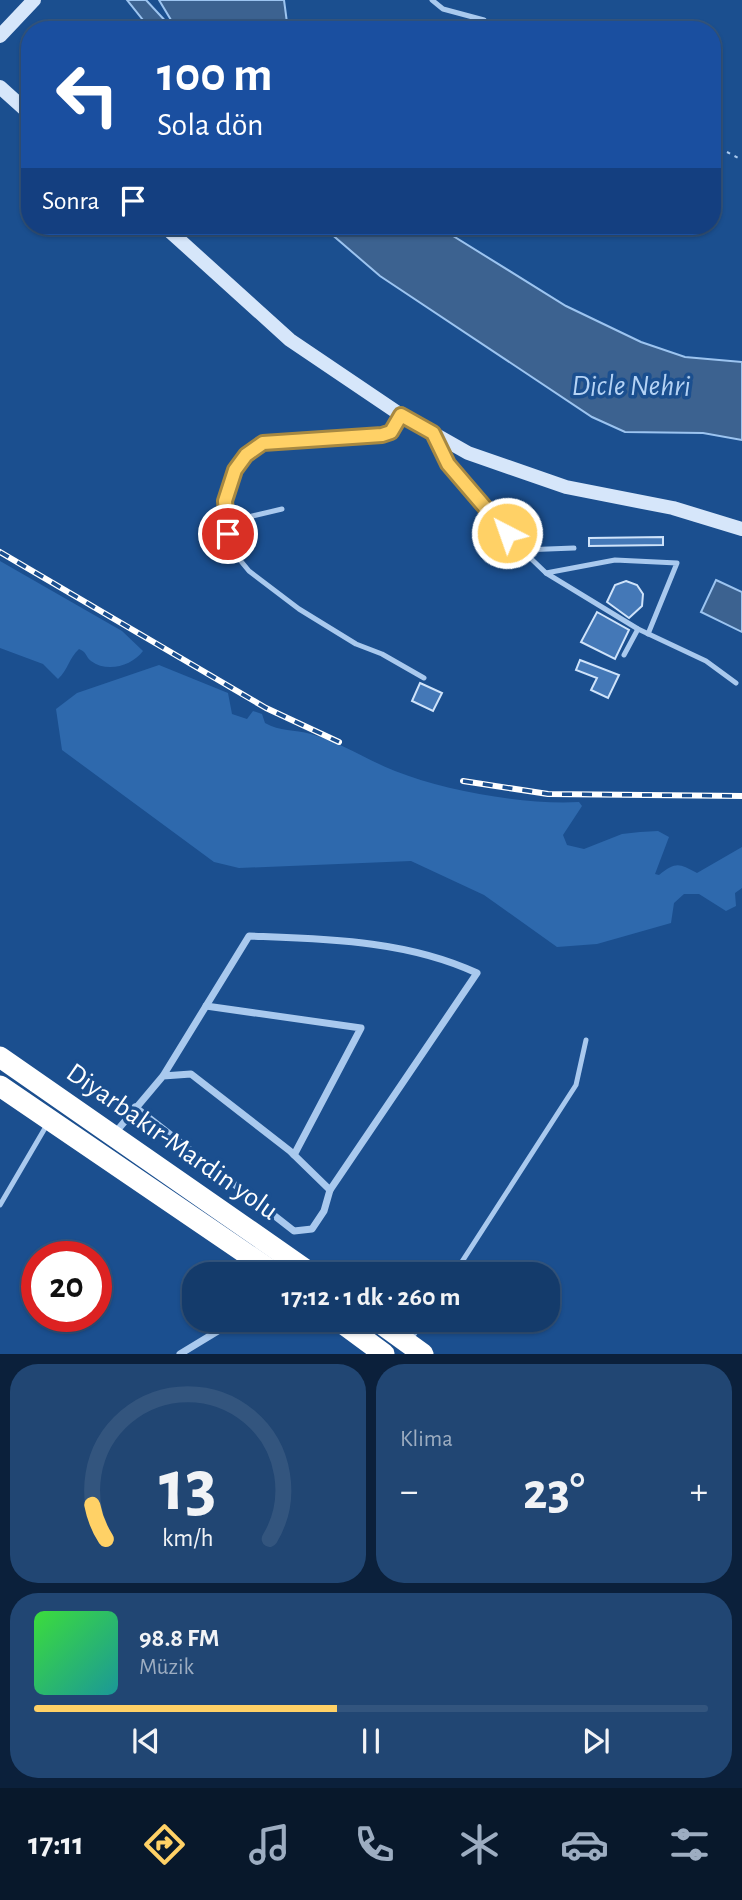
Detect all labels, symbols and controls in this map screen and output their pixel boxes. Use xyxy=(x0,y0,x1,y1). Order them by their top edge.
icon: left xyxy=(42,49,133,140)
text: 100 m xyxy=(157,51,273,100)
text: Sola dön xyxy=(157,109,264,141)
icon: arrive xyxy=(114,182,152,220)
text: Sonra xyxy=(42,188,100,214)
water label: Dicle Nehri xyxy=(571,371,691,401)
position arrow xyxy=(470,496,544,570)
pin xyxy=(198,504,258,564)
icon: arrive xyxy=(209,515,247,553)
street label: Diyarbakır-Mardin yolu xyxy=(61,1059,283,1225)
speed limit sign: 20 xyxy=(21,1241,112,1332)
text: 17:12 · 1 dk · 260 m xyxy=(282,1284,460,1310)
text: Klima xyxy=(400,1428,453,1451)
text: 13 xyxy=(159,1452,217,1525)
text: 23° xyxy=(523,1466,585,1518)
text: − xyxy=(400,1473,418,1511)
text: + xyxy=(690,1473,708,1511)
text: km/h xyxy=(162,1526,214,1551)
text: 98.8 FM xyxy=(139,1625,219,1651)
text: Müzik xyxy=(139,1656,194,1679)
icon: previous xyxy=(127,1722,165,1760)
icon: pause xyxy=(352,1722,390,1760)
icon: next xyxy=(577,1722,615,1760)
icon: directions xyxy=(140,1820,189,1869)
icon: music xyxy=(245,1820,294,1869)
icon: phone xyxy=(350,1820,399,1869)
icon: climate xyxy=(455,1820,504,1869)
icon: car xyxy=(560,1820,609,1869)
icon: filters xyxy=(665,1820,714,1869)
text: 17:11 xyxy=(28,1828,84,1860)

